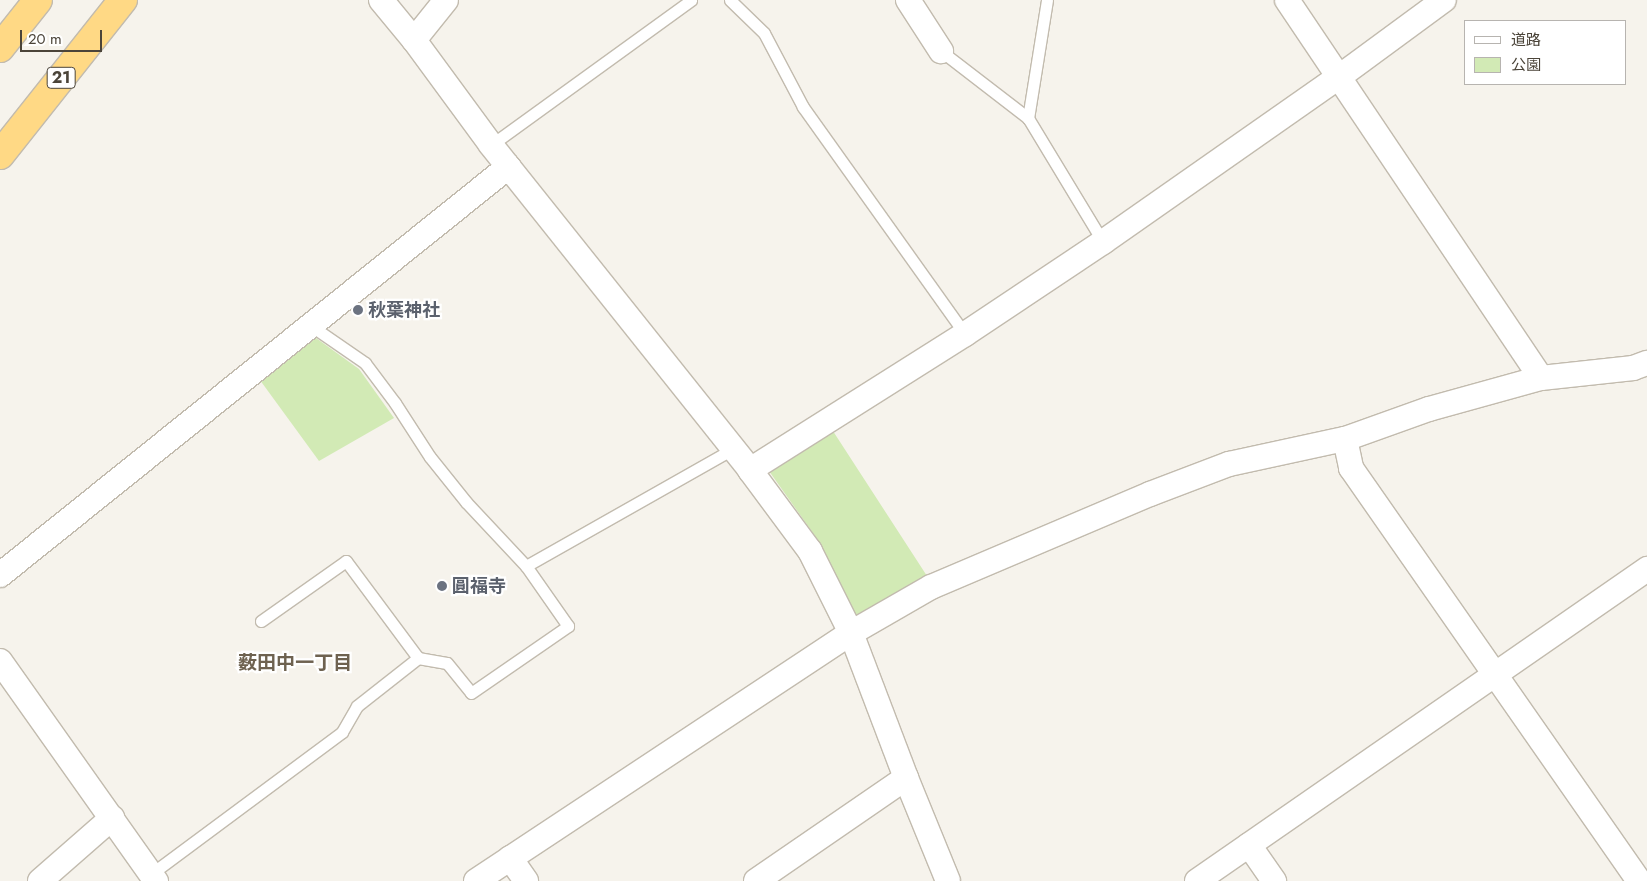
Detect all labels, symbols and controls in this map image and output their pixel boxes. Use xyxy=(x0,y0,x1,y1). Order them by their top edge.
scale bar xyxy=(22,20,105,52)
legend xyxy=(1464,20,1627,85)
text: 20 m xyxy=(28,28,62,50)
text: 道路 xyxy=(1511,29,1541,51)
text: 公園 xyxy=(1511,54,1541,76)
road number: 21 xyxy=(46,64,76,92)
place label: 秋葉神社 xyxy=(368,299,440,321)
marker: 秋葉神社 xyxy=(352,304,364,316)
place label: 圓福寺 xyxy=(452,575,506,597)
marker: 圓福寺 xyxy=(436,580,448,592)
district label: 薮田中一丁目 xyxy=(238,652,352,674)

